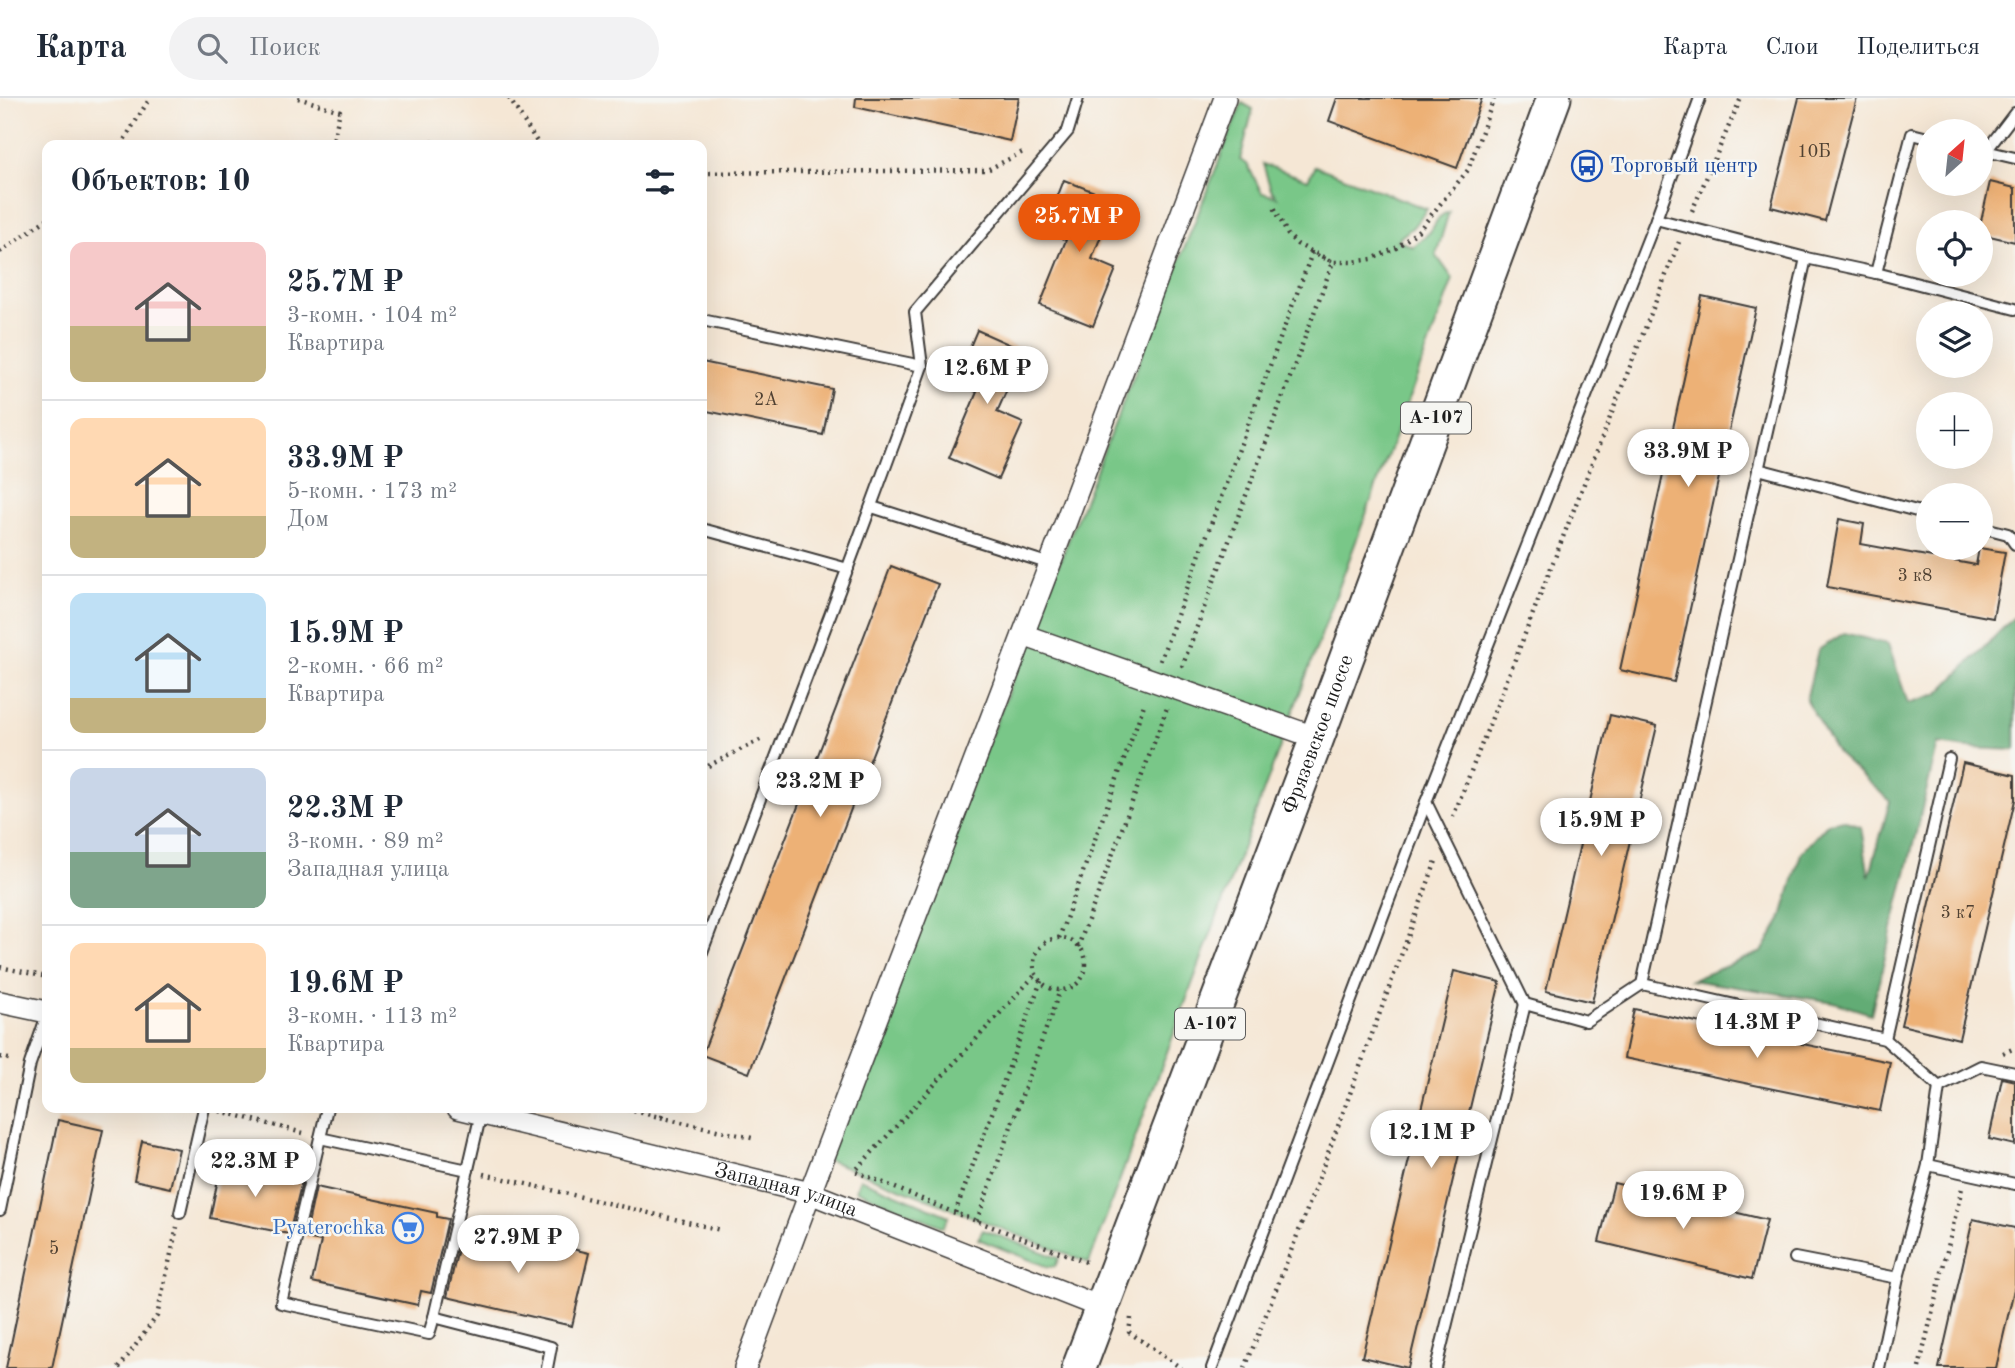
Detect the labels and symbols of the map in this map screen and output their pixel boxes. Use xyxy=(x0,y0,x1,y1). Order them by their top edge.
north arrow xyxy=(1916,119,1993,196)
house number: 10Б xyxy=(1797,143,1831,161)
bus stop icon: Торговый центр xyxy=(1570,149,1604,183)
place label: Торговый центр xyxy=(1610,156,1758,177)
pin: 25.7M ₽ xyxy=(1014,194,1144,254)
pin: 12.6M ₽ xyxy=(922,346,1052,406)
house number: 2А xyxy=(754,391,778,409)
road number: А-107 xyxy=(1401,402,1471,434)
pin: 33.9M ₽ xyxy=(1623,430,1753,489)
house number: 3 к8 xyxy=(1898,567,1932,585)
street label: Фрязевское шоссе xyxy=(1279,652,1357,817)
pin: 23.2M ₽ xyxy=(755,760,885,819)
pin: 15.9M ₽ xyxy=(1536,798,1666,858)
house number: 3 к7 xyxy=(1941,904,1975,922)
pin: 14.3M ₽ xyxy=(1692,1000,1822,1060)
road number: А-107 xyxy=(1175,1008,1245,1040)
pin: 12.1M ₽ xyxy=(1366,1110,1496,1170)
pin: 22.3M ₽ xyxy=(190,1140,320,1199)
street label: Западная улица xyxy=(712,1160,860,1221)
pin: 19.6M ₽ xyxy=(1618,1172,1748,1231)
supermarket icon: Pyaterochka xyxy=(391,1211,425,1245)
pin: 27.9M ₽ xyxy=(453,1216,583,1275)
place label: Pyaterochka xyxy=(272,1218,385,1239)
house number: 5 xyxy=(49,1240,59,1258)

